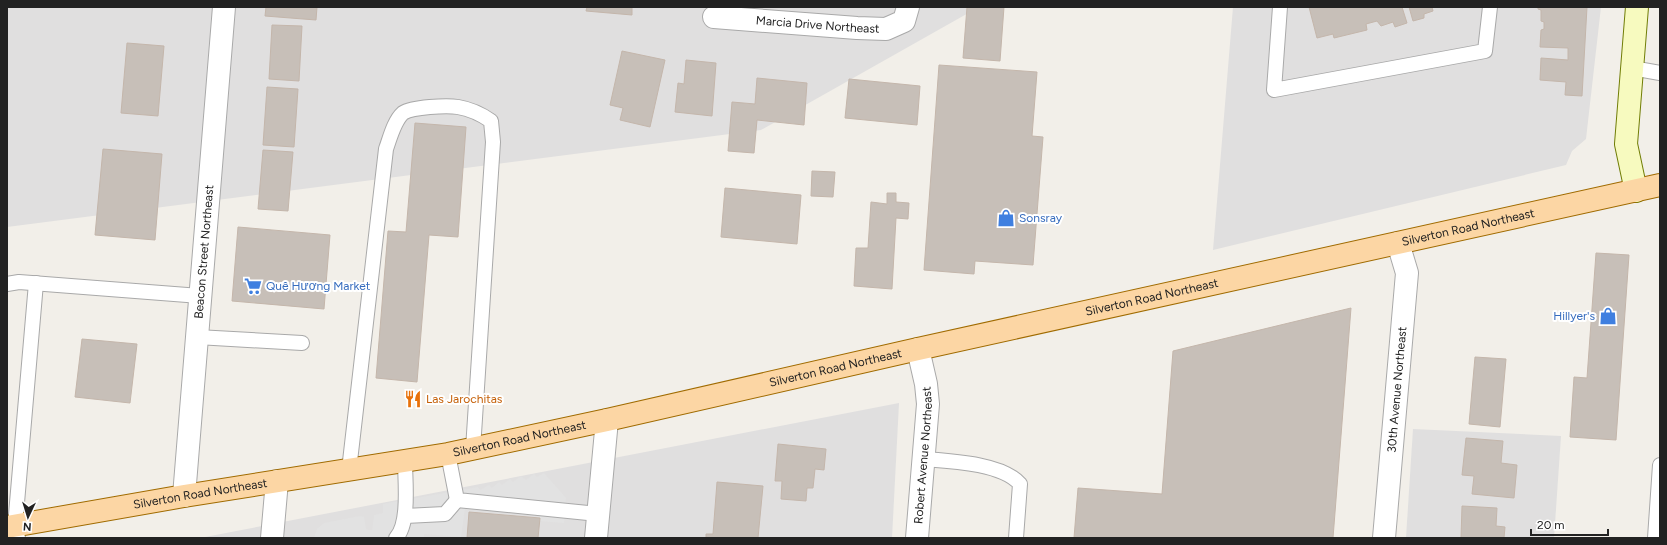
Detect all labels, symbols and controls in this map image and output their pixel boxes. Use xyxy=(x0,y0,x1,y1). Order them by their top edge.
street label: Marcia Drive Northeast xyxy=(755,13,880,36)
street label: Beacon Street Northeast xyxy=(192,184,216,319)
street label: Silverton Road Northeast xyxy=(1400,206,1536,249)
shop icon: Sonsray xyxy=(996,208,1016,228)
place label: Sonsray xyxy=(1019,211,1063,225)
supermarket icon: Quê Hương Market xyxy=(243,276,263,296)
street label: Silverton Road Northeast xyxy=(1084,276,1220,319)
place label: Quê Hương Market xyxy=(266,279,371,293)
shop icon: Hillyer's xyxy=(1598,306,1618,326)
place label: Hillyer's xyxy=(1553,309,1595,323)
street label: 30th Avenue Northeast xyxy=(1384,326,1409,453)
street label: Silverton Road Northeast xyxy=(768,346,904,390)
street label: Robert Avenue Northeast xyxy=(911,386,935,524)
restaurant icon: Las Jarochitas xyxy=(403,389,423,409)
place label: Las Jarochitas xyxy=(426,392,503,406)
street label: Silverton Road Northeast xyxy=(452,418,588,460)
street label: Silverton Road Northeast xyxy=(132,476,269,512)
north arrow xyxy=(8,497,48,537)
scale bar xyxy=(1531,511,1608,537)
text: 20 m xyxy=(1537,518,1565,532)
text: N xyxy=(23,520,32,533)

